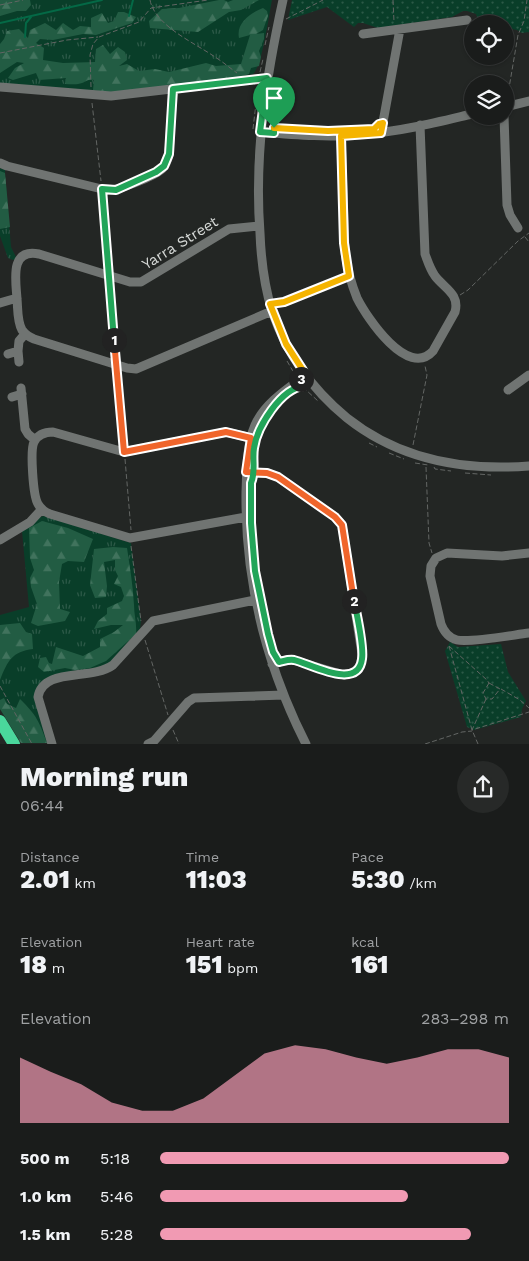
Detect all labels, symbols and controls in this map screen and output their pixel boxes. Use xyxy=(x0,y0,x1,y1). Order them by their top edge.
map controls xyxy=(464,15,514,125)
button: locate xyxy=(464,15,514,65)
button: layers xyxy=(464,75,514,125)
pin xyxy=(253,77,295,128)
icon: arrive xyxy=(260,84,288,112)
street label: Yarra Street xyxy=(139,212,222,273)
pin: 1 xyxy=(102,328,126,352)
text: 1 xyxy=(111,332,118,348)
pin: 3 xyxy=(288,366,314,392)
text: 3 xyxy=(297,371,306,387)
pin: 2 xyxy=(342,588,366,614)
text: 2 xyxy=(350,593,359,609)
text: Morning run xyxy=(20,760,188,793)
button: share xyxy=(457,761,509,813)
text: 06:44 xyxy=(20,796,64,815)
text: Distance xyxy=(20,849,80,865)
text: Time xyxy=(186,849,219,865)
text: Pace xyxy=(351,849,384,865)
text: 2.01 xyxy=(20,865,70,894)
text: 11:03 xyxy=(186,865,247,894)
text: 5:30 xyxy=(351,865,405,894)
text: km xyxy=(70,875,96,891)
text: /km xyxy=(405,875,437,891)
text: Elevation xyxy=(20,934,83,950)
text: Heart rate xyxy=(186,934,255,950)
text: kcal xyxy=(351,934,379,950)
text: 18 xyxy=(20,950,47,979)
text: 151 xyxy=(186,950,223,979)
text: 161 xyxy=(351,950,389,979)
text: m xyxy=(47,960,65,976)
text: bpm xyxy=(223,960,258,976)
text: Elevation xyxy=(20,1009,91,1028)
text: 283–298 m xyxy=(421,1009,509,1028)
text: 500 m xyxy=(20,1149,70,1168)
text: 5:18 xyxy=(100,1149,130,1168)
text: 1.0 km xyxy=(20,1187,71,1206)
text: 5:46 xyxy=(100,1187,134,1206)
text: 1.5 km xyxy=(20,1225,70,1244)
text: 5:28 xyxy=(100,1225,133,1244)

